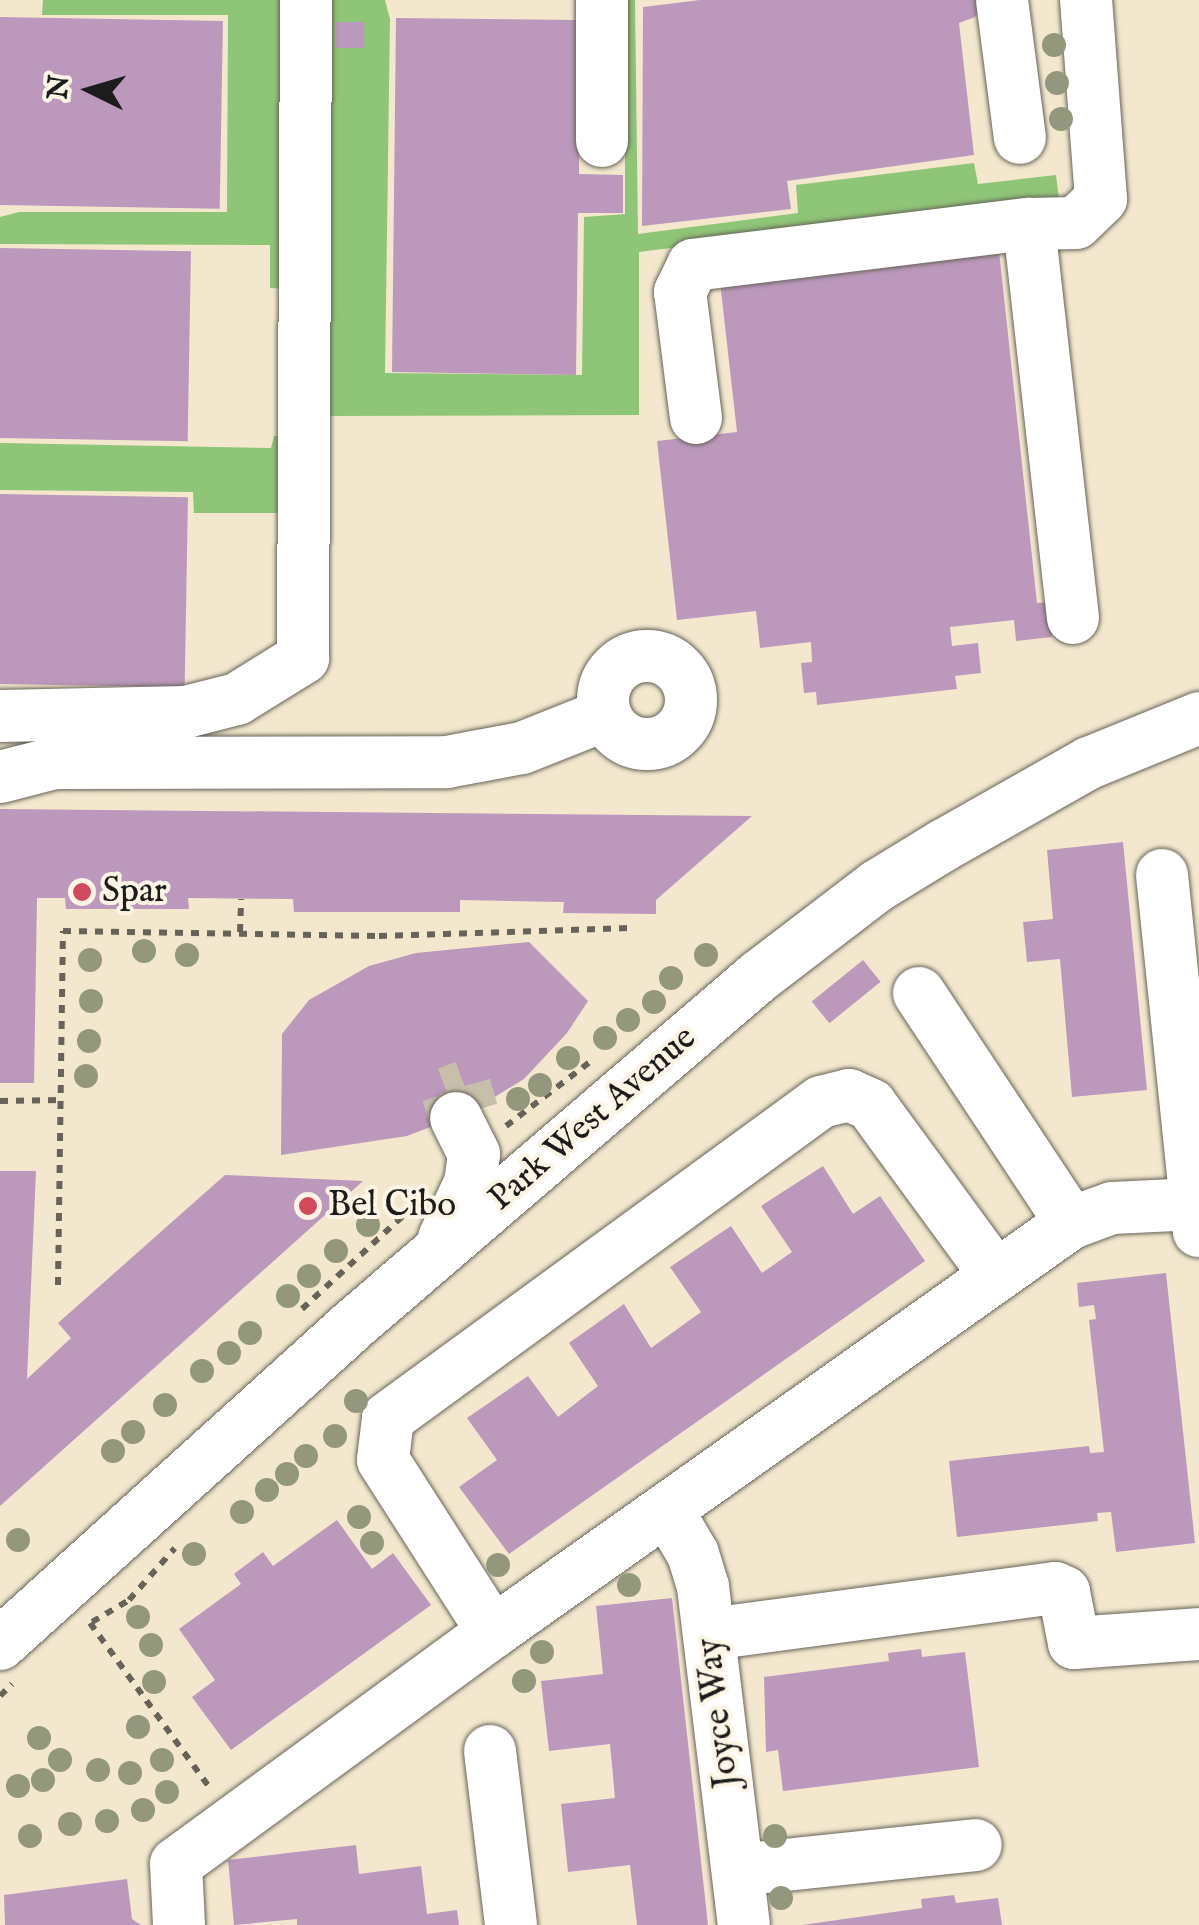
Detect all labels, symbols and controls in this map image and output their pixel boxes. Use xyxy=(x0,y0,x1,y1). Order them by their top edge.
north arrow xyxy=(40,40,140,140)
text: N xyxy=(41,74,78,101)
place label: Spar xyxy=(102,871,167,913)
marker: Spar xyxy=(71,881,93,903)
street label: Park West Avenue xyxy=(481,1018,705,1220)
place label: Bel Cibo xyxy=(328,1185,456,1227)
marker: Bel Cibo xyxy=(297,1195,319,1217)
street label: Joyce Way xyxy=(689,1636,749,1790)

